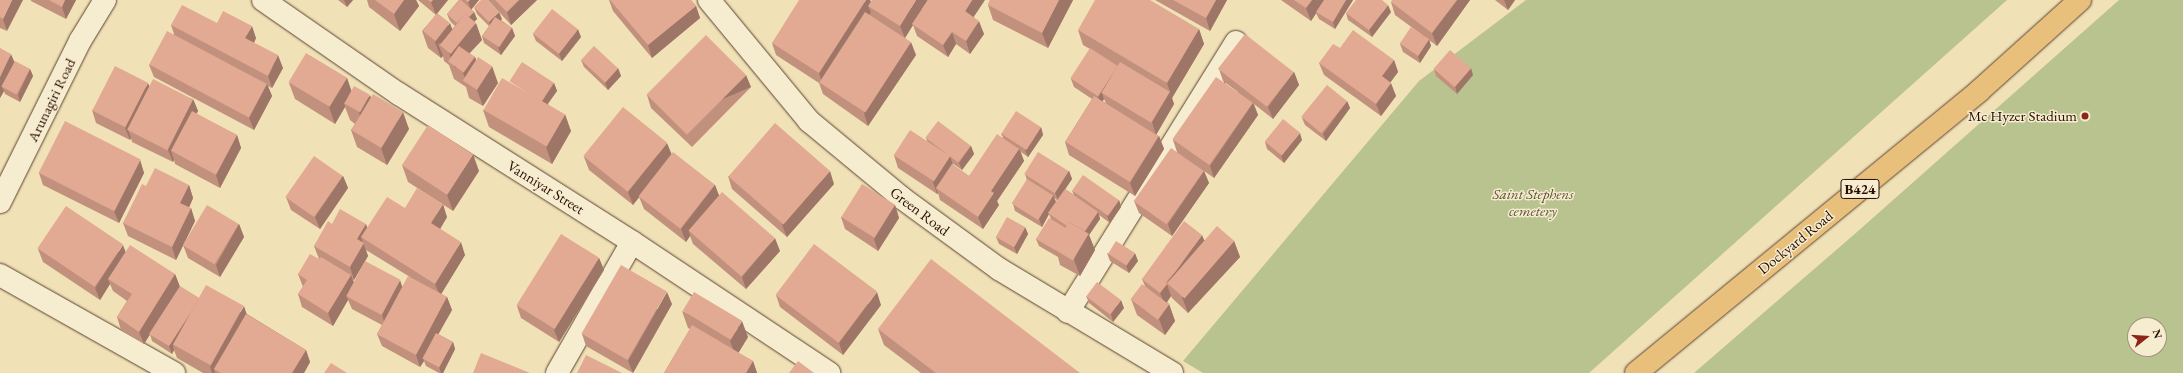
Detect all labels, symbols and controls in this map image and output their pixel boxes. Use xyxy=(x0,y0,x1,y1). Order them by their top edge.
street label: Arunagiri Road xyxy=(23,55,79,145)
place label: Mc Hyzer Stadium xyxy=(1968,107,2077,125)
marker: Mc Hyzer Stadium xyxy=(2080,111,2090,121)
street label: Vanniyar Street xyxy=(504,156,588,218)
road number: B424 xyxy=(1840,177,1880,201)
street label: Green Road xyxy=(887,183,953,239)
park label: Saint Stephens cemetery xyxy=(1493,184,1573,219)
street label: Dockyard Road xyxy=(1754,206,1836,278)
north arrow xyxy=(2127,317,2167,357)
text: N xyxy=(2150,327,2166,340)

